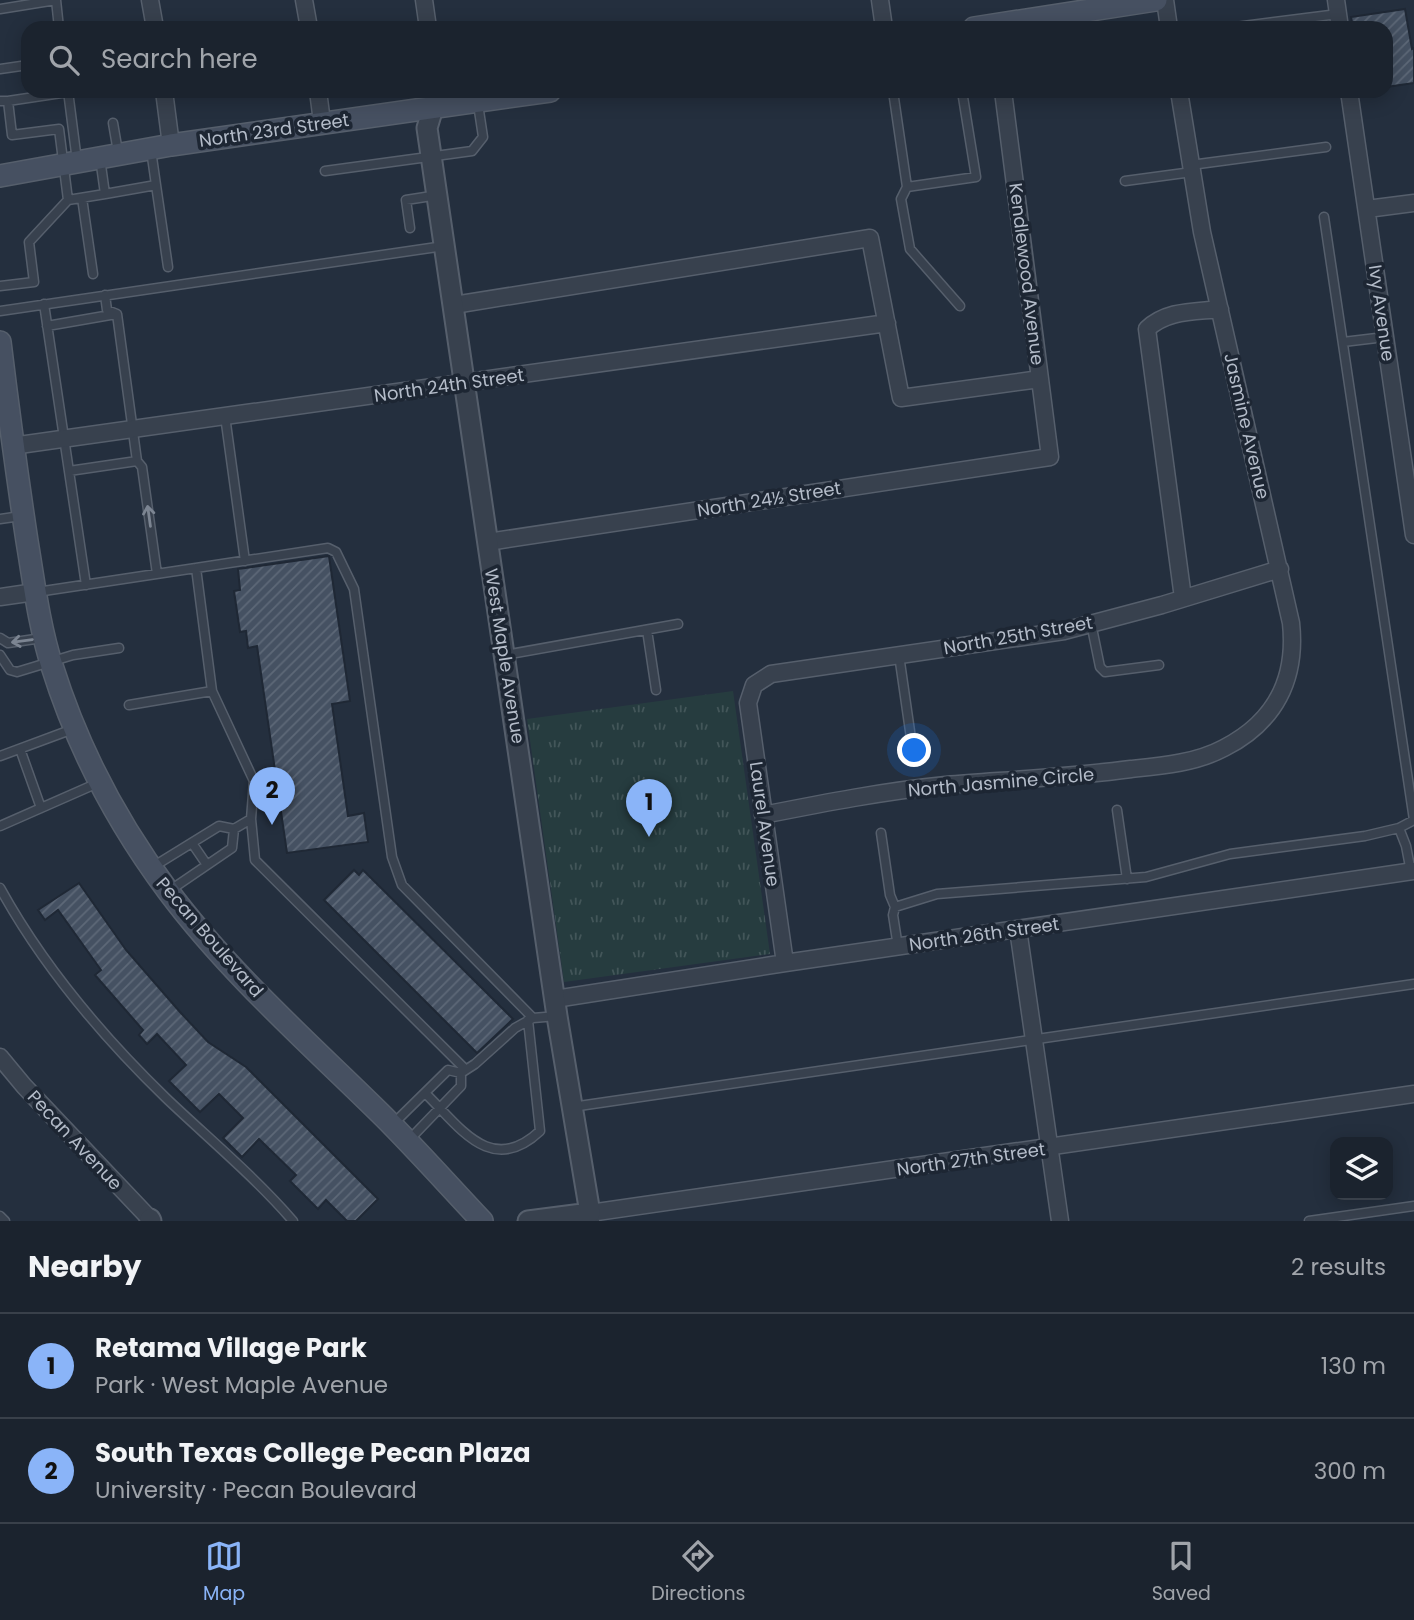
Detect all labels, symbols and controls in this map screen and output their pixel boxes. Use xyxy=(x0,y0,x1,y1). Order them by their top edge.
search box xyxy=(21,21,1393,98)
icon: search xyxy=(45,41,83,79)
text: Search here xyxy=(101,41,258,77)
street label: North 23rd Street xyxy=(197,107,351,153)
street label: Kendlewood Avenue xyxy=(1003,181,1051,367)
street label: Ivy Avenue xyxy=(1363,263,1401,363)
street label: Jasmine Avenue xyxy=(1218,351,1276,501)
street label: North 24th Street xyxy=(372,362,526,408)
street label: North 24½ Street xyxy=(695,475,843,523)
one-way arrow xyxy=(142,505,155,528)
street label: West Maple Avenue xyxy=(479,566,531,746)
street label: North 25th Street xyxy=(941,610,1095,660)
one-way arrow xyxy=(11,635,34,648)
your location xyxy=(897,733,931,767)
street label: Laurel Avenue xyxy=(744,760,786,888)
street label: North Jasmine Circle xyxy=(907,761,1095,803)
pin: 2 xyxy=(249,767,295,825)
pin: 1 xyxy=(626,779,672,837)
street label: Pecan Boulevard xyxy=(151,872,269,1002)
street label: North 26th Street xyxy=(907,911,1061,957)
street label: Pecan Avenue xyxy=(22,1084,128,1196)
street label: North 27th Street xyxy=(895,1136,1047,1182)
map controls xyxy=(1330,1137,1393,1200)
button: layers xyxy=(1330,1137,1393,1200)
text: Nearby xyxy=(28,1245,142,1288)
text: 2 results xyxy=(1291,1251,1386,1283)
text: Retama Village Park xyxy=(95,1330,367,1366)
text: 1 xyxy=(47,1350,55,1382)
text: 130 m xyxy=(1321,1350,1386,1382)
text: Park · West Maple Avenue xyxy=(95,1369,388,1401)
text: South Texas College Pecan Plaza xyxy=(95,1435,531,1471)
text: 2 xyxy=(44,1455,58,1487)
text: 300 m xyxy=(1314,1455,1386,1487)
text: University · Pecan Boulevard xyxy=(95,1474,417,1506)
tab: Map xyxy=(203,1537,245,1608)
tab: Directions xyxy=(651,1537,746,1608)
tab: Saved xyxy=(1152,1537,1211,1608)

